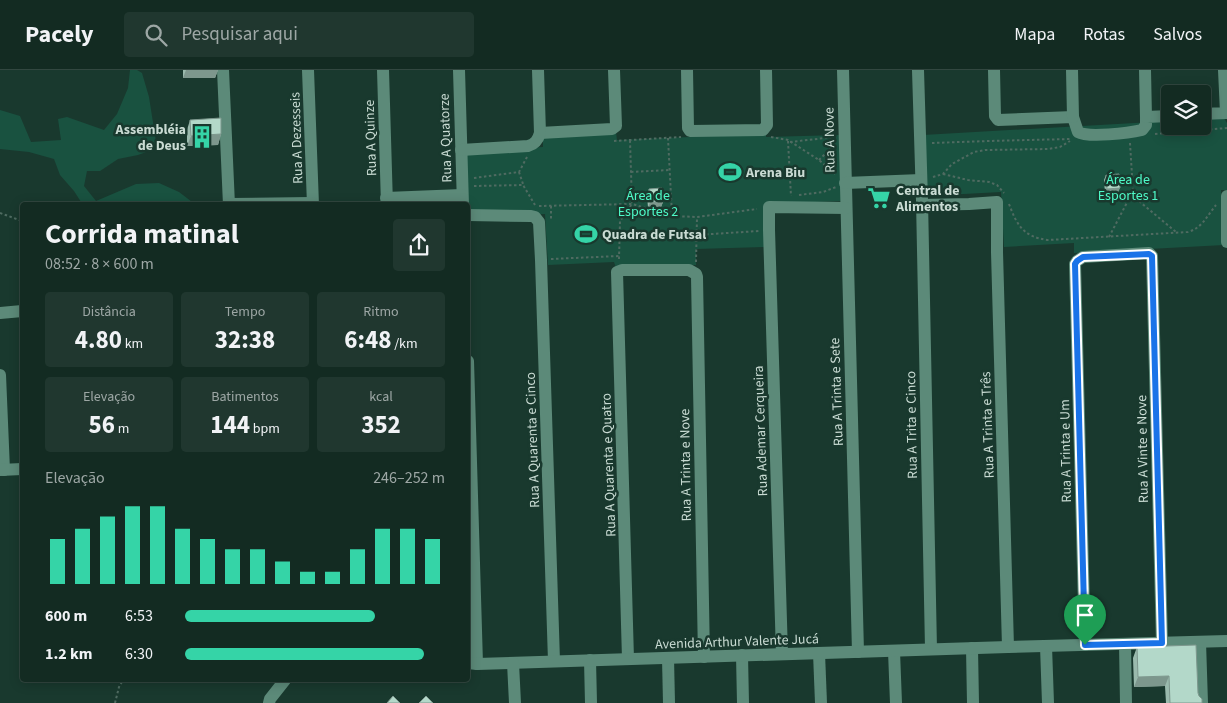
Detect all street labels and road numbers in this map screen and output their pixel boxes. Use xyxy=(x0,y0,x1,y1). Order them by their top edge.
street label: Rua A Dezesseis xyxy=(285,91,309,184)
street label: Rua A Quatorze xyxy=(434,93,458,183)
street label: Rua A Quinze xyxy=(360,99,382,177)
street label: Rua A Nove xyxy=(819,107,841,173)
street label: Rua A Trinta e Sete xyxy=(825,337,849,447)
street label: Rua Ademar Cerqueira xyxy=(749,365,773,497)
street label: Rua A Trita e Cinco xyxy=(901,371,923,479)
street label: Rua A Trinta e Três xyxy=(976,371,1000,479)
street label: Rua A Quarenta e Cinco xyxy=(521,372,545,508)
street label: Rua A Quarenta e Quatro xyxy=(596,393,622,537)
street label: Rua A Vinte e Nove xyxy=(1132,395,1154,503)
street label: Rua A Trinta e Um xyxy=(1055,399,1077,503)
street label: Rua A Trinta e Nove xyxy=(675,408,697,522)
street label: Avenida Arthur Valente Jucá xyxy=(655,629,819,655)

